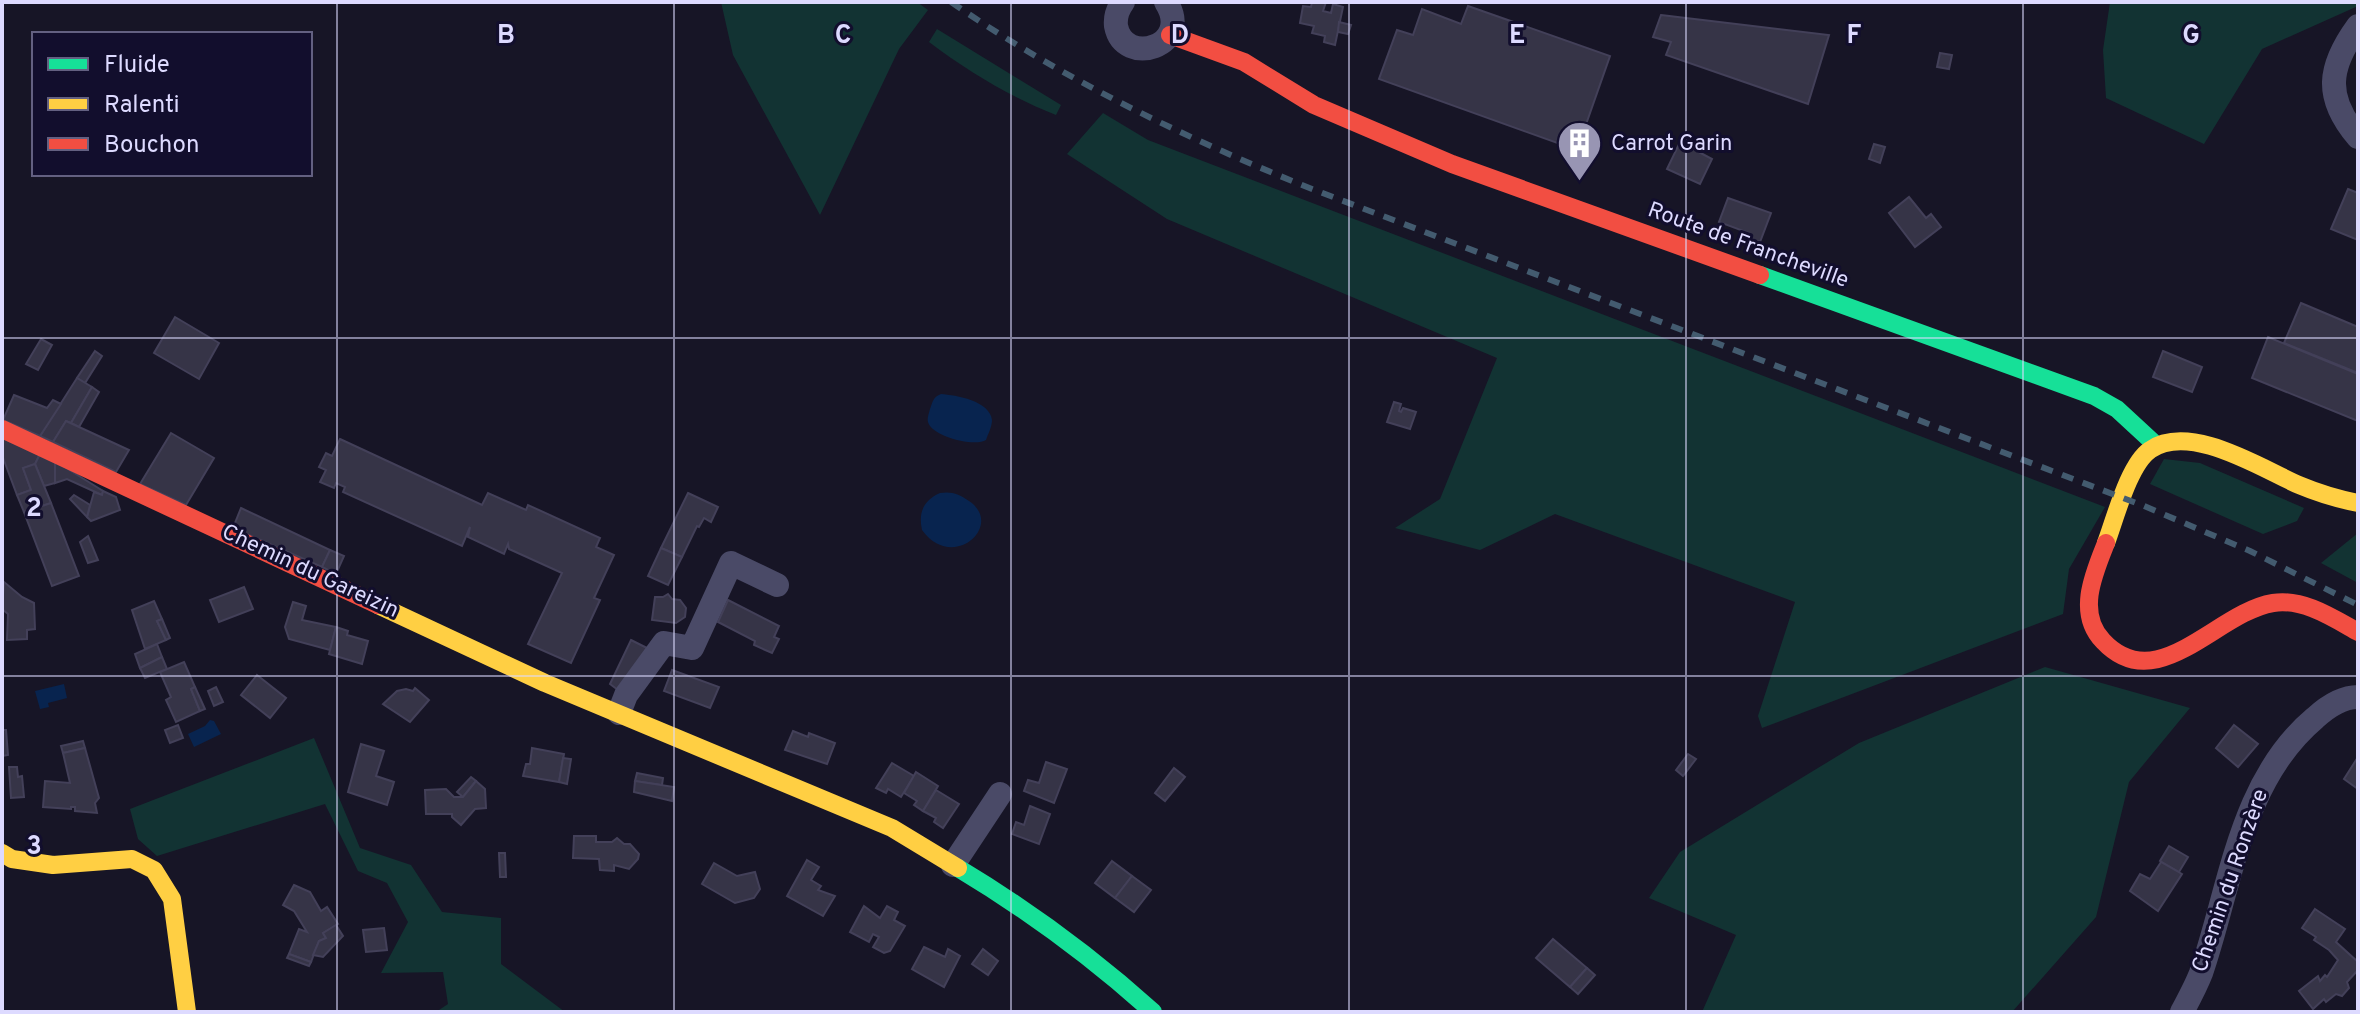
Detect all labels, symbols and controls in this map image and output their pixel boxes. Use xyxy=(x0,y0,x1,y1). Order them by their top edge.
text: B xyxy=(497,20,515,53)
text: C xyxy=(835,20,851,53)
text: D xyxy=(1171,20,1189,53)
text: E xyxy=(1509,20,1525,53)
text: F xyxy=(1847,20,1862,53)
text: G xyxy=(2182,20,2200,53)
legend xyxy=(32,32,312,176)
text: Fluide xyxy=(104,51,170,81)
text: Ralenti xyxy=(104,91,180,121)
building icon: Carrot Garin xyxy=(1556,120,1604,183)
text: Bouchon xyxy=(104,131,199,161)
place label: Carrot Garin xyxy=(1611,131,1733,158)
street label: Route de Francheville xyxy=(1644,197,1852,295)
text: 2 xyxy=(26,493,42,526)
street label: Chemin du Gareizin xyxy=(217,519,403,625)
street label: Chemin du Ronzère xyxy=(2187,786,2275,976)
text: 3 xyxy=(26,831,42,864)

